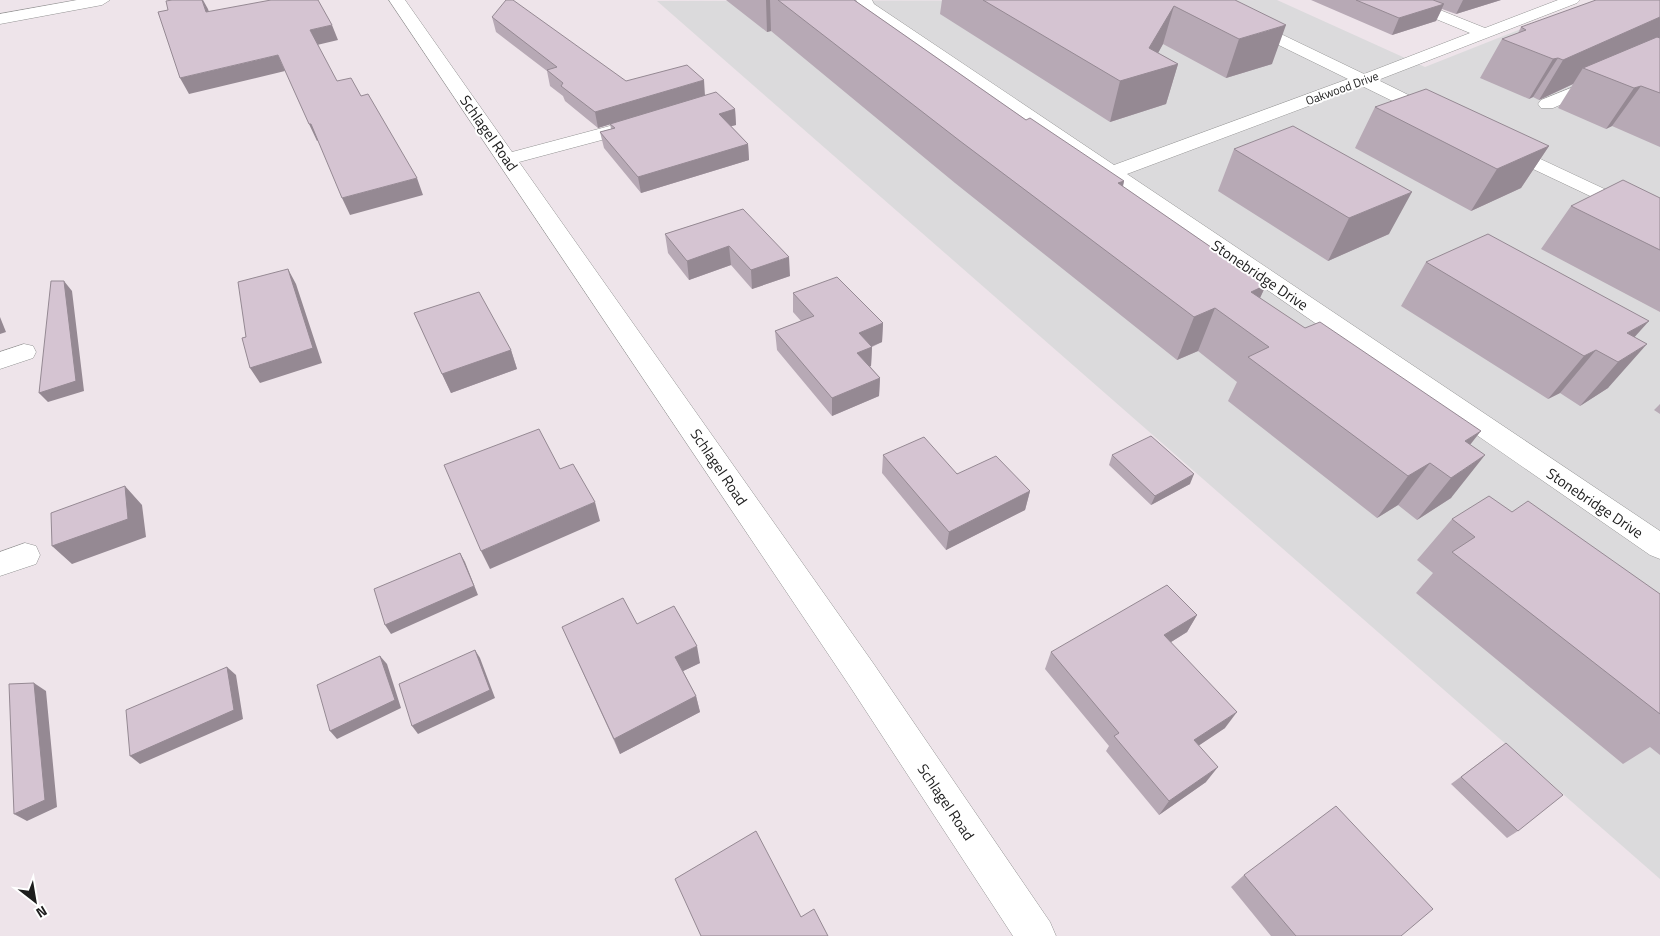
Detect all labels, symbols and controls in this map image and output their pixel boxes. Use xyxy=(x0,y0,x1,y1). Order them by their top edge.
street label: Oakwood Drive xyxy=(1303,66,1381,110)
street label: Schlagel Road xyxy=(454,90,524,176)
street label: Stonebridge Drive xyxy=(1207,234,1313,316)
street label: Schlagel Road xyxy=(685,424,753,510)
street label: Stonebridge Drive xyxy=(1542,462,1648,544)
street label: Schlagel Road xyxy=(912,759,980,845)
north arrow xyxy=(10,876,60,926)
text: N xyxy=(32,901,52,924)

